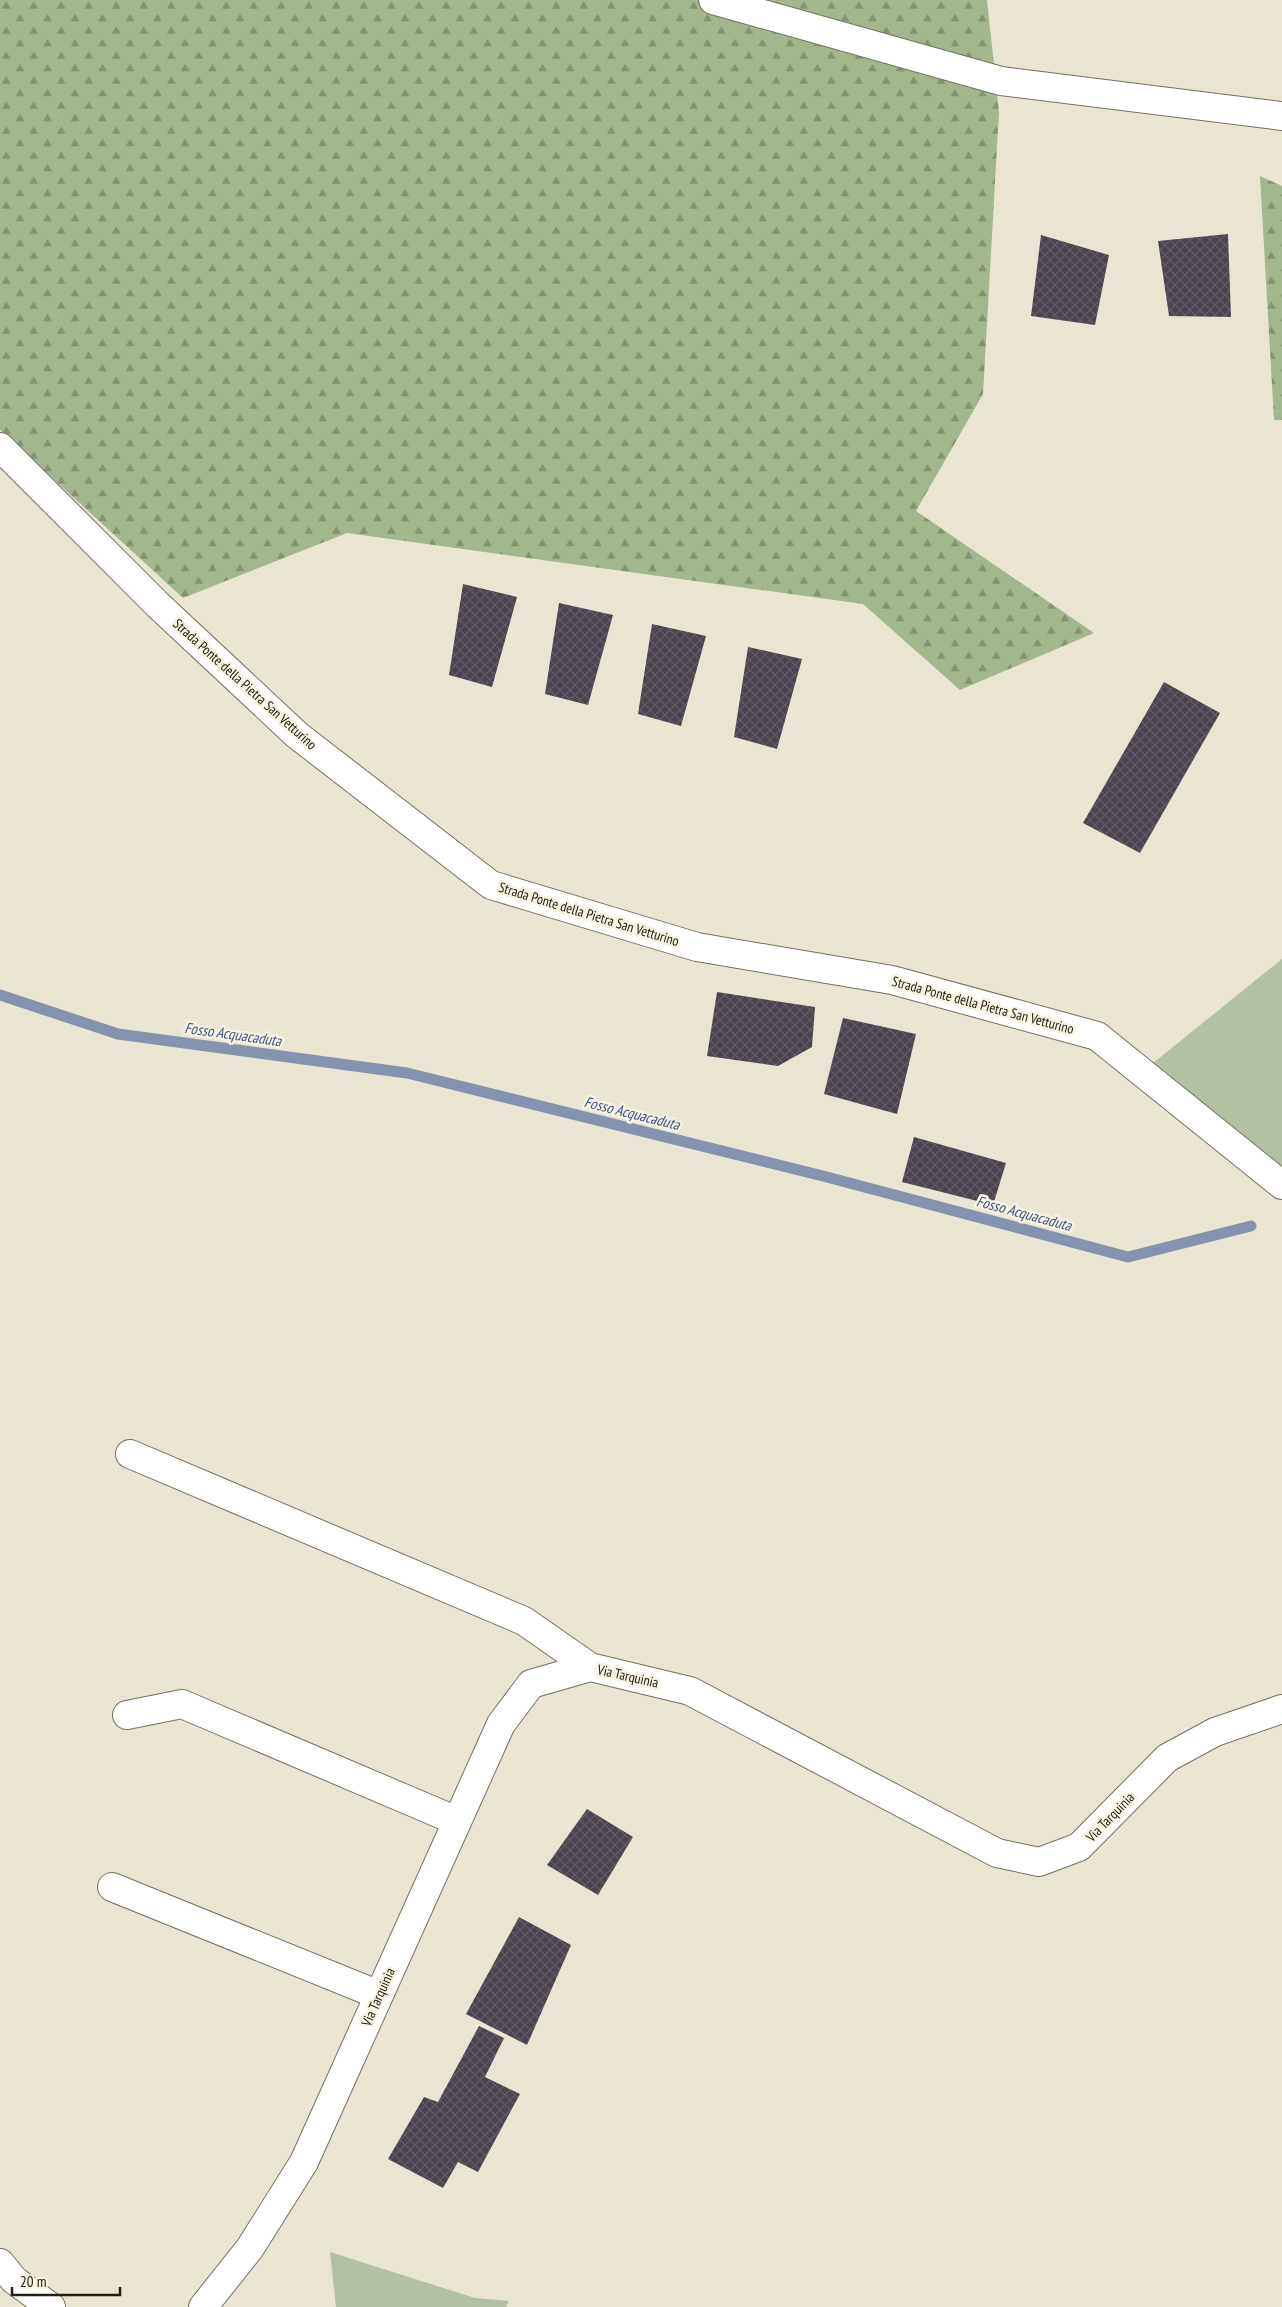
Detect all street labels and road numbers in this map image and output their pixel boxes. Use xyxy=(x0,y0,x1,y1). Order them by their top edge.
street label: Strada Ponte della Pietra San Vetturino xyxy=(169,615,321,753)
street label: Strada Ponte della Pietra San Vetturino xyxy=(497,878,681,950)
street label: Strada Ponte della Pietra San Vetturino xyxy=(890,972,1076,1038)
street label: Via Tarquinia xyxy=(595,1660,660,1692)
street label: Via Tarquinia xyxy=(1081,1788,1138,1846)
street label: Via Tarquinia xyxy=(357,1965,399,2030)

